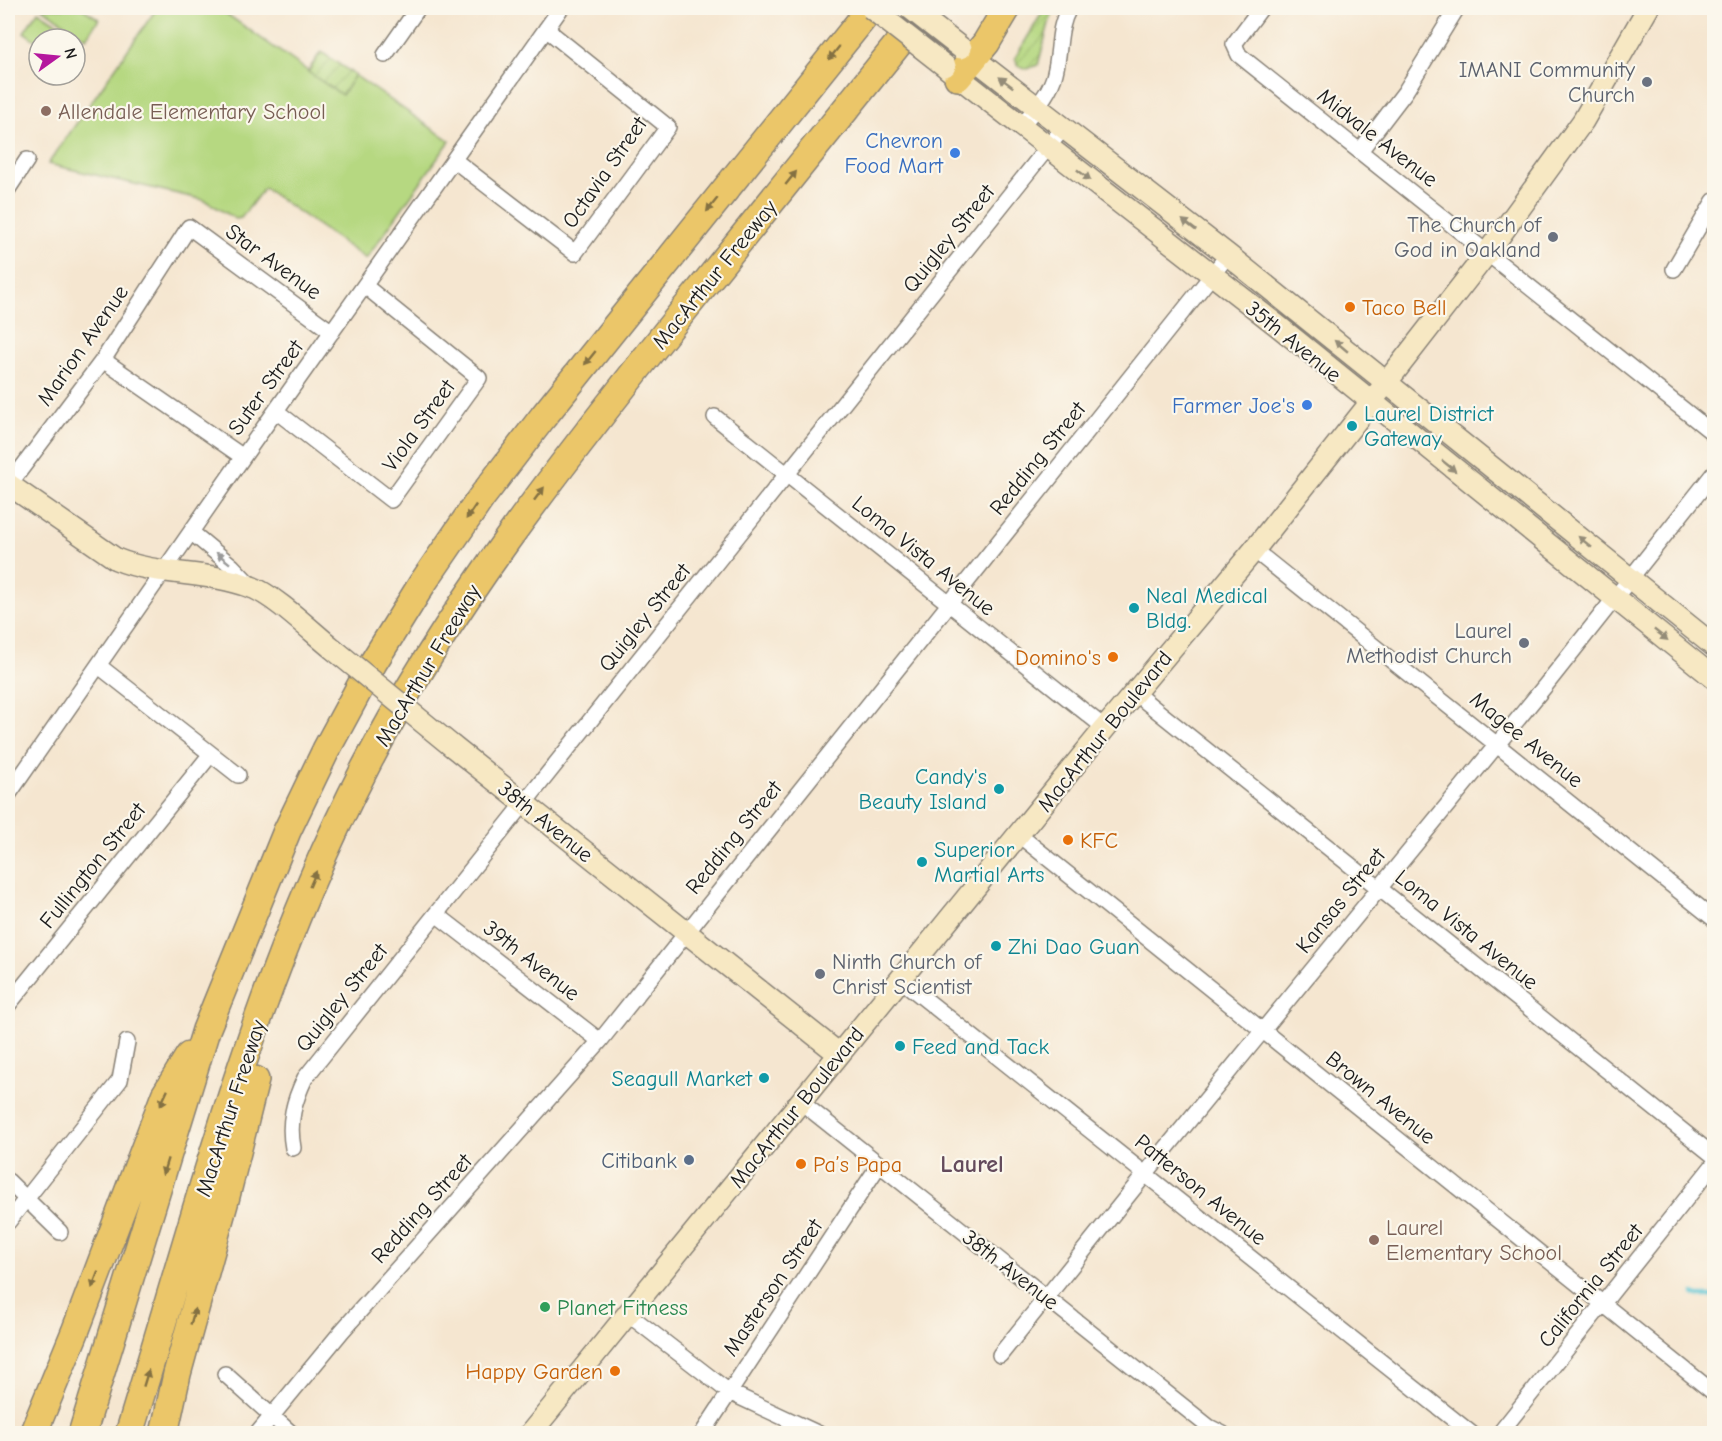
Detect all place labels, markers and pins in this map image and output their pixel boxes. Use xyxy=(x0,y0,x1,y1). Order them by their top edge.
place label: IMANI Community Church xyxy=(1459,57,1635,108)
marker: IMANI Community Church xyxy=(1640,75,1654,89)
place label: Allendale Elementary School xyxy=(58,99,326,125)
marker: Allendale Elementary School xyxy=(39,104,53,118)
place label: Chevron Food Mart xyxy=(844,128,944,179)
marker: Chevron Food Mart xyxy=(948,146,962,160)
place label: The Church of God in Oakland xyxy=(1394,212,1543,263)
marker: The Church of God in Oakland xyxy=(1546,230,1560,244)
place label: Taco Bell xyxy=(1362,295,1447,321)
marker: Taco Bell xyxy=(1343,300,1357,314)
place label: Farmer Joe's xyxy=(1172,393,1295,419)
marker: Farmer Joe's xyxy=(1300,398,1314,412)
place label: Laurel District Gateway xyxy=(1364,401,1494,452)
marker: Laurel District Gateway xyxy=(1345,419,1359,433)
place label: Neal Medical Bldg. xyxy=(1146,583,1268,634)
marker: Neal Medical Bldg. xyxy=(1127,601,1141,615)
place label: Laurel Methodist Church xyxy=(1346,618,1512,669)
marker: Laurel Methodist Church xyxy=(1517,636,1531,650)
place label: Domino's xyxy=(1015,645,1101,671)
marker: Domino's xyxy=(1106,650,1120,664)
place label: Candy's Beauty Island xyxy=(858,764,987,815)
marker: Candy's Beauty Island xyxy=(992,782,1006,796)
place label: KFC xyxy=(1080,828,1118,854)
marker: KFC xyxy=(1061,833,1075,847)
place label: Superior Martial Arts xyxy=(934,837,1044,888)
marker: Superior Martial Arts xyxy=(915,855,929,869)
place label: Zhi Dao Guan xyxy=(1008,934,1140,960)
marker: Zhi Dao Guan xyxy=(989,939,1003,953)
place label: Ninth Church of Christ Scientist xyxy=(832,949,983,1000)
marker: Ninth Church of Christ Scientist xyxy=(813,967,827,981)
place label: Feed and Tack xyxy=(912,1034,1049,1060)
marker: Feed and Tack xyxy=(893,1039,907,1053)
place label: Seagull Market xyxy=(612,1066,753,1092)
marker: Seagull Market xyxy=(757,1071,771,1085)
place label: Citibank xyxy=(601,1148,677,1174)
place label: Pa’s Papa xyxy=(813,1152,902,1178)
marker: Citibank xyxy=(682,1153,696,1167)
marker: Pa’s Papa xyxy=(794,1157,808,1171)
place label: Laurel Elementary School xyxy=(1386,1215,1562,1266)
marker: Laurel Elementary School xyxy=(1367,1233,1381,1247)
place label: Planet Fitness xyxy=(557,1295,688,1321)
marker: Planet Fitness xyxy=(538,1300,552,1314)
place label: Happy Garden xyxy=(465,1359,603,1385)
marker: Happy Garden xyxy=(608,1364,622,1378)

